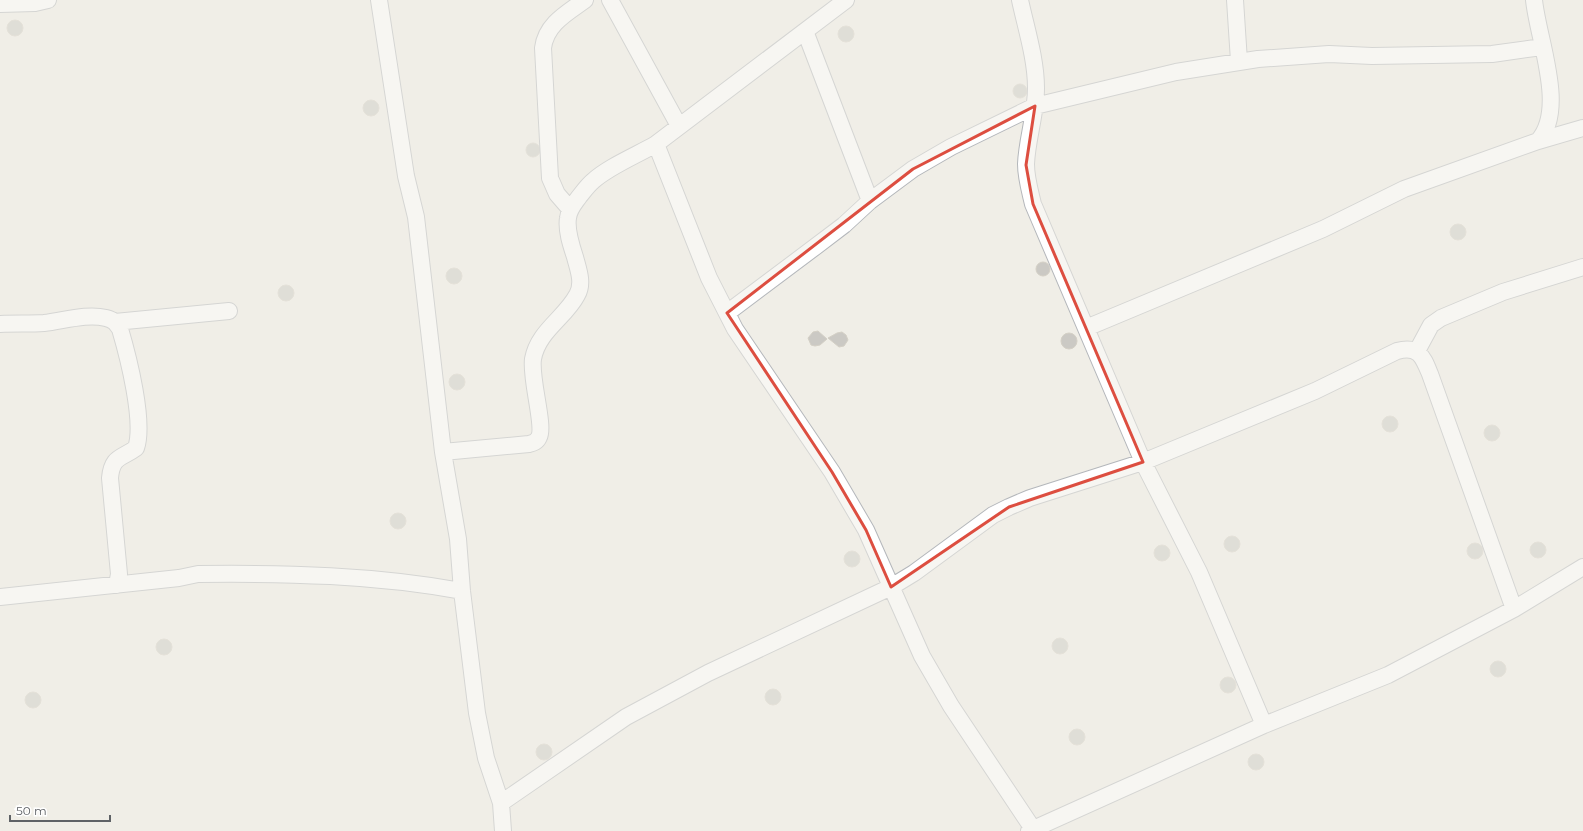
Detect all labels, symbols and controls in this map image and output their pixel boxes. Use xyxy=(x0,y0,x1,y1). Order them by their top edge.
scale bar xyxy=(10,797,110,823)
text: 50 m xyxy=(16,803,47,818)

